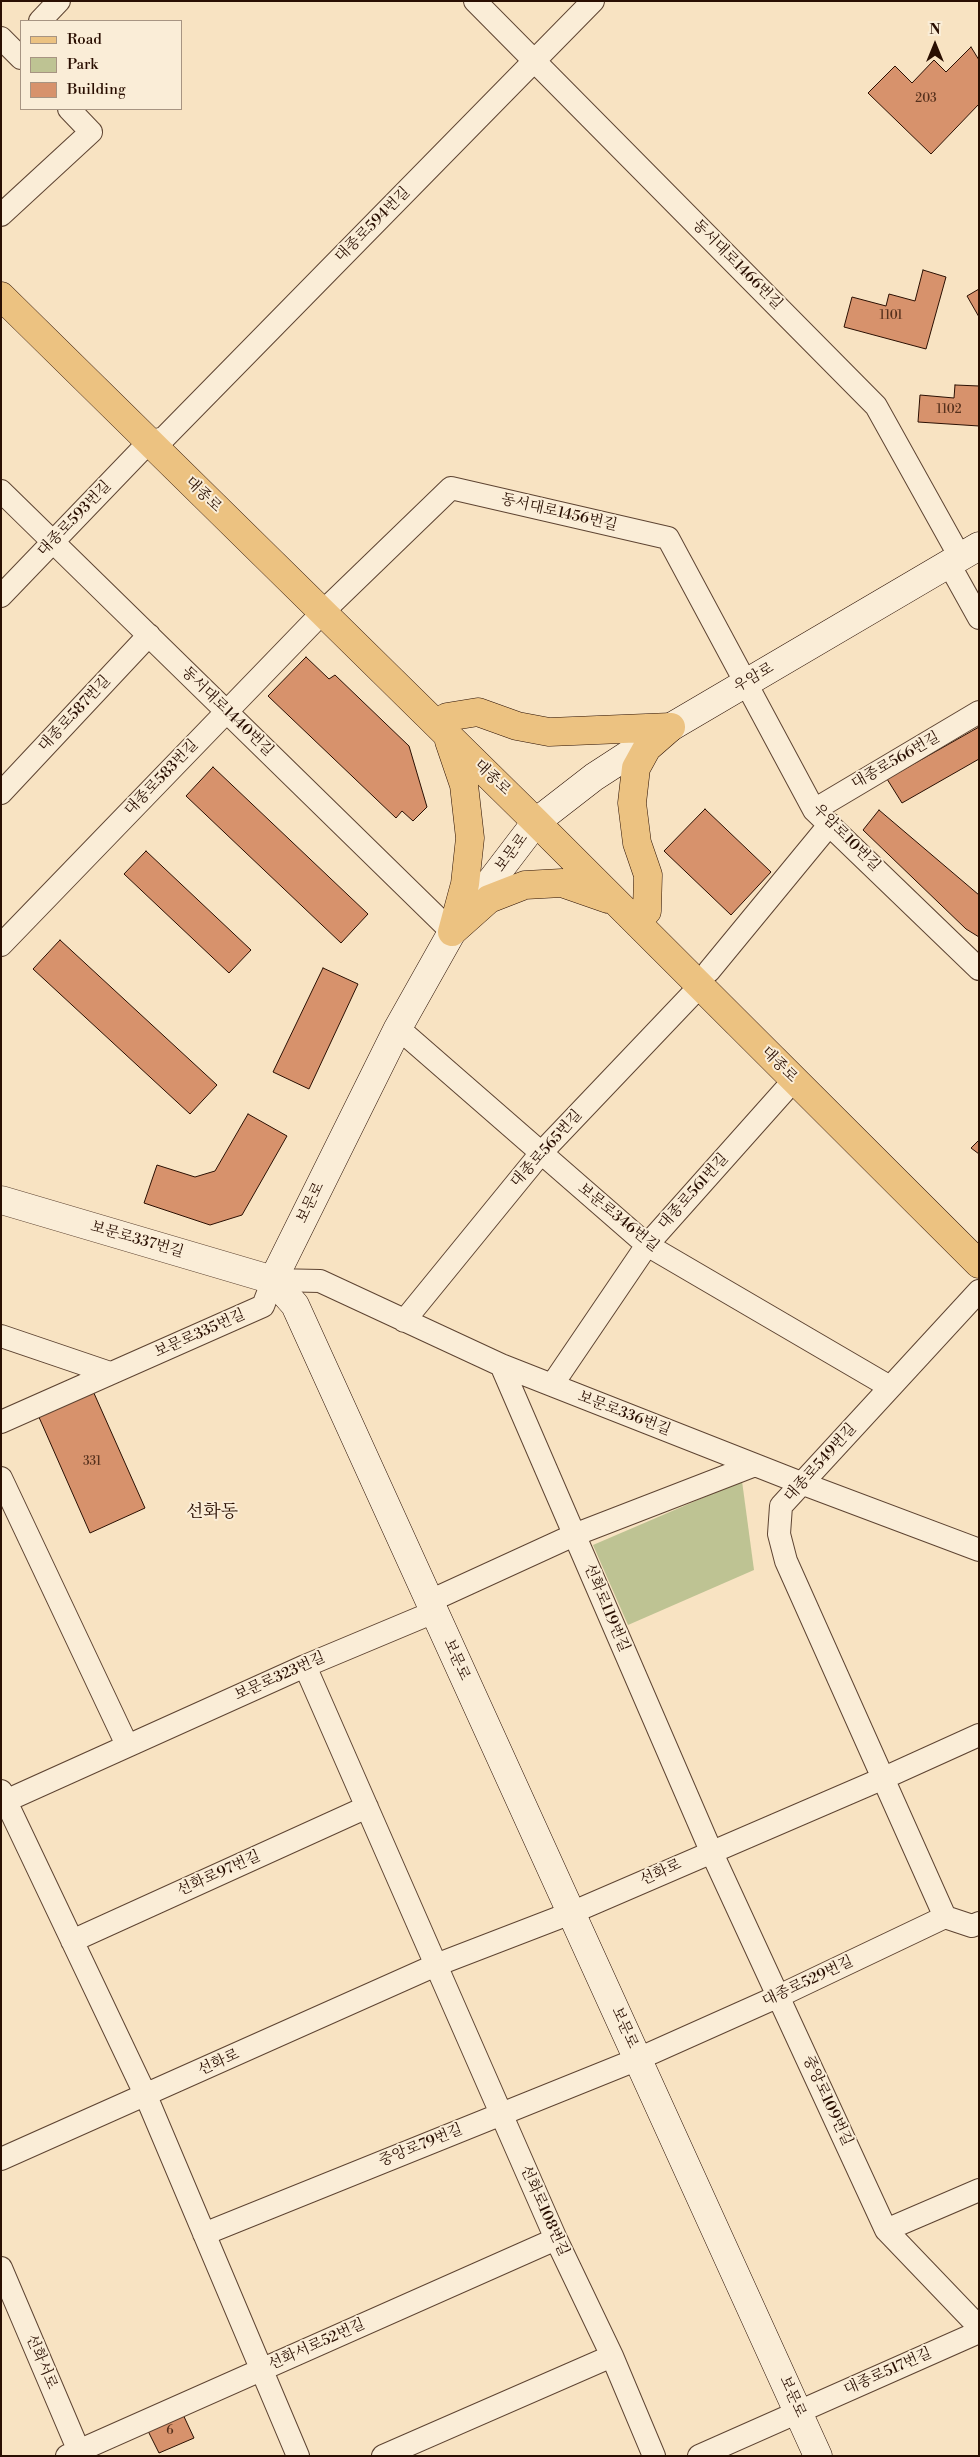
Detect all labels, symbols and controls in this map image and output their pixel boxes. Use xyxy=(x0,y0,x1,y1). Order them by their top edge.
legend xyxy=(20,20,182,110)
north arrow xyxy=(910,20,960,70)
text: N xyxy=(929,21,941,39)
text: Road xyxy=(67,30,102,49)
text: Park xyxy=(67,55,98,74)
text: Building xyxy=(67,80,126,99)
house number: 203 xyxy=(915,92,937,106)
street label: 대종로594번길 xyxy=(332,184,414,266)
street label: 동서대로1466번길 xyxy=(688,216,786,314)
house number: 1101 xyxy=(879,309,903,323)
house number: 1102 xyxy=(937,403,961,417)
street label: 대종로 xyxy=(181,473,225,517)
street label: 대종로593번길 xyxy=(34,477,116,561)
street label: 동서대로1456번길 xyxy=(499,491,619,535)
street label: 우암로 xyxy=(731,659,777,697)
street label: 동서대로1440번길 xyxy=(177,664,277,760)
street label: 대종로587번길 xyxy=(35,672,115,756)
street label: 대종로566번길 xyxy=(849,728,943,794)
street label: 대종로583번길 xyxy=(121,736,203,820)
street label: 대종로 xyxy=(470,756,514,800)
street label: 우암로10번길 xyxy=(808,800,884,876)
street label: 보문로 xyxy=(492,830,532,876)
street label: 대종로 xyxy=(757,1043,801,1087)
street label: 대종로565번길 xyxy=(508,1107,586,1191)
street label: 대종로561번길 xyxy=(655,1150,733,1234)
street label: 보문로 xyxy=(293,1180,329,1226)
street label: 보문로346번길 xyxy=(574,1180,662,1256)
street label: 보문로337번길 xyxy=(88,1218,186,1262)
street label: 보문로335번길 xyxy=(152,1306,248,1362)
street label: 보문로336번길 xyxy=(575,1388,673,1440)
street label: 대종로549번길 xyxy=(781,1420,861,1506)
house number: 331 xyxy=(83,1455,101,1469)
district label: 선화동 xyxy=(186,1502,238,1524)
street label: 선화로119번길 xyxy=(579,1561,633,1655)
street label: 보문로 xyxy=(439,1636,473,1684)
street label: 보문로323번길 xyxy=(232,1649,328,1705)
street label: 선화로97번길 xyxy=(175,1848,263,1900)
street label: 선화로 xyxy=(637,1856,685,1890)
street label: 대종로529번길 xyxy=(760,1953,856,2011)
street label: 보문로 xyxy=(607,2004,641,2052)
street label: 선화로 xyxy=(195,2046,243,2080)
street label: 중앙로109번길 xyxy=(798,2053,856,2149)
street label: 중앙로79번길 xyxy=(376,2121,466,2171)
street label: 선화로108번길 xyxy=(516,2163,572,2259)
street label: 선화서로52번길 xyxy=(266,2316,368,2374)
street label: 선화서로 xyxy=(21,2332,61,2392)
street label: 대종로517번길 xyxy=(841,2345,935,2399)
street label: 보문로 xyxy=(775,2373,809,2421)
house number: 6 xyxy=(166,2424,174,2438)

